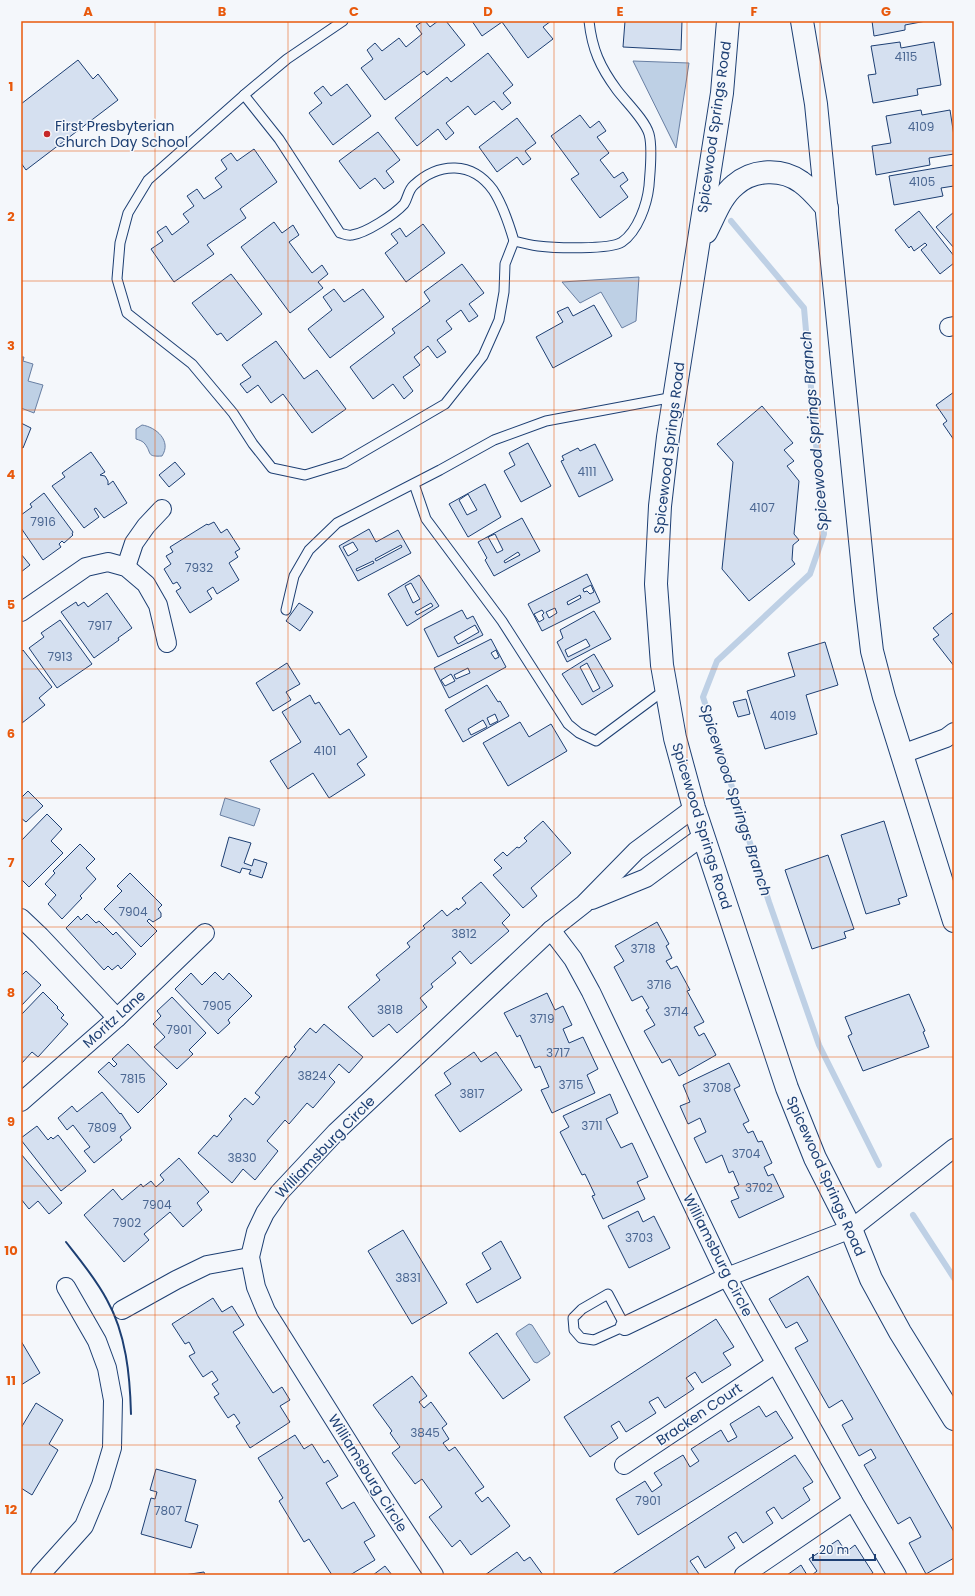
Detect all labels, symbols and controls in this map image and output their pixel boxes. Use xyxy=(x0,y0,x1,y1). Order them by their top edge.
text: A xyxy=(83,2,93,21)
text: B xyxy=(218,2,227,21)
text: C xyxy=(349,2,359,21)
text: D xyxy=(483,2,493,21)
text: E xyxy=(616,2,624,21)
text: F xyxy=(750,2,758,21)
text: G xyxy=(881,2,891,21)
street label: Spicewood Springs Road xyxy=(692,40,736,214)
house number: 4115 xyxy=(895,48,917,65)
text: 1 xyxy=(9,77,13,96)
place label: First Presbyterian Church Day School xyxy=(55,116,188,152)
house number: 4109 xyxy=(908,118,934,135)
marker: First Presbyterian Church Day School xyxy=(42,129,52,139)
house number: 4105 xyxy=(909,173,935,190)
text: 2 xyxy=(7,207,15,226)
water label: Spicewood Springs Branch xyxy=(795,330,833,532)
text: 3 xyxy=(7,336,15,355)
street label: Spicewood Springs Road xyxy=(649,361,689,535)
house number: 4111 xyxy=(577,463,597,480)
text: 4 xyxy=(7,465,16,484)
house number: 4107 xyxy=(749,499,775,516)
house number: 7916 xyxy=(30,513,56,530)
house number: 7932 xyxy=(185,559,213,576)
text: 5 xyxy=(7,595,15,614)
house number: 7917 xyxy=(88,617,113,634)
house number: 7913 xyxy=(47,648,73,665)
water label: Spicewood Springs Branch xyxy=(695,701,777,899)
house number: 4019 xyxy=(770,707,796,724)
text: 6 xyxy=(7,724,15,743)
street label: Spicewood Springs Road xyxy=(667,740,737,912)
house number: 4101 xyxy=(314,742,336,759)
text: 7 xyxy=(8,853,15,872)
house number: 7904 xyxy=(118,903,148,920)
house number: 3812 xyxy=(451,925,477,942)
house number: 3718 xyxy=(630,940,656,957)
house number: 3716 xyxy=(646,976,672,993)
text: 8 xyxy=(7,983,15,1002)
street label: Moritz Lane xyxy=(78,985,150,1053)
house number: 7905 xyxy=(202,997,232,1014)
house number: 3818 xyxy=(377,1001,403,1018)
house number: 3714 xyxy=(663,1003,689,1020)
house number: 3719 xyxy=(529,1010,555,1027)
house number: 7901 xyxy=(166,1021,192,1038)
house number: 3717 xyxy=(546,1044,570,1061)
house number: 3824 xyxy=(297,1067,327,1084)
house number: 7815 xyxy=(120,1070,146,1087)
house number: 3715 xyxy=(559,1076,584,1093)
house number: 3708 xyxy=(703,1079,731,1096)
house number: 3817 xyxy=(459,1085,485,1102)
street label: Williamsburg Circle xyxy=(271,1091,380,1203)
street label: Spicewood Springs Road xyxy=(782,1093,870,1259)
text: 9 xyxy=(7,1112,15,1131)
house number: 3711 xyxy=(581,1117,603,1134)
house number: 7809 xyxy=(87,1119,117,1136)
house number: 3704 xyxy=(732,1145,761,1162)
house number: 3830 xyxy=(227,1149,257,1166)
house number: 3702 xyxy=(745,1179,773,1196)
street label: Williamsburg Circle xyxy=(678,1190,758,1320)
house number: 7904 xyxy=(142,1196,172,1213)
house number: 7902 xyxy=(113,1214,141,1231)
house number: 3703 xyxy=(625,1229,653,1246)
text: 10 xyxy=(4,1241,18,1260)
house number: 3831 xyxy=(395,1269,421,1286)
text: 11 xyxy=(6,1371,16,1390)
street label: Bracken Court xyxy=(652,1378,746,1450)
street label: Williamsburg Circle xyxy=(324,1410,413,1536)
house number: 3845 xyxy=(410,1424,440,1441)
house number: 7901 xyxy=(635,1492,661,1509)
text: 12 xyxy=(5,1500,18,1519)
house number: 7807 xyxy=(154,1502,183,1519)
scale bar xyxy=(813,1536,875,1562)
text: 20 m xyxy=(819,1541,849,1558)

